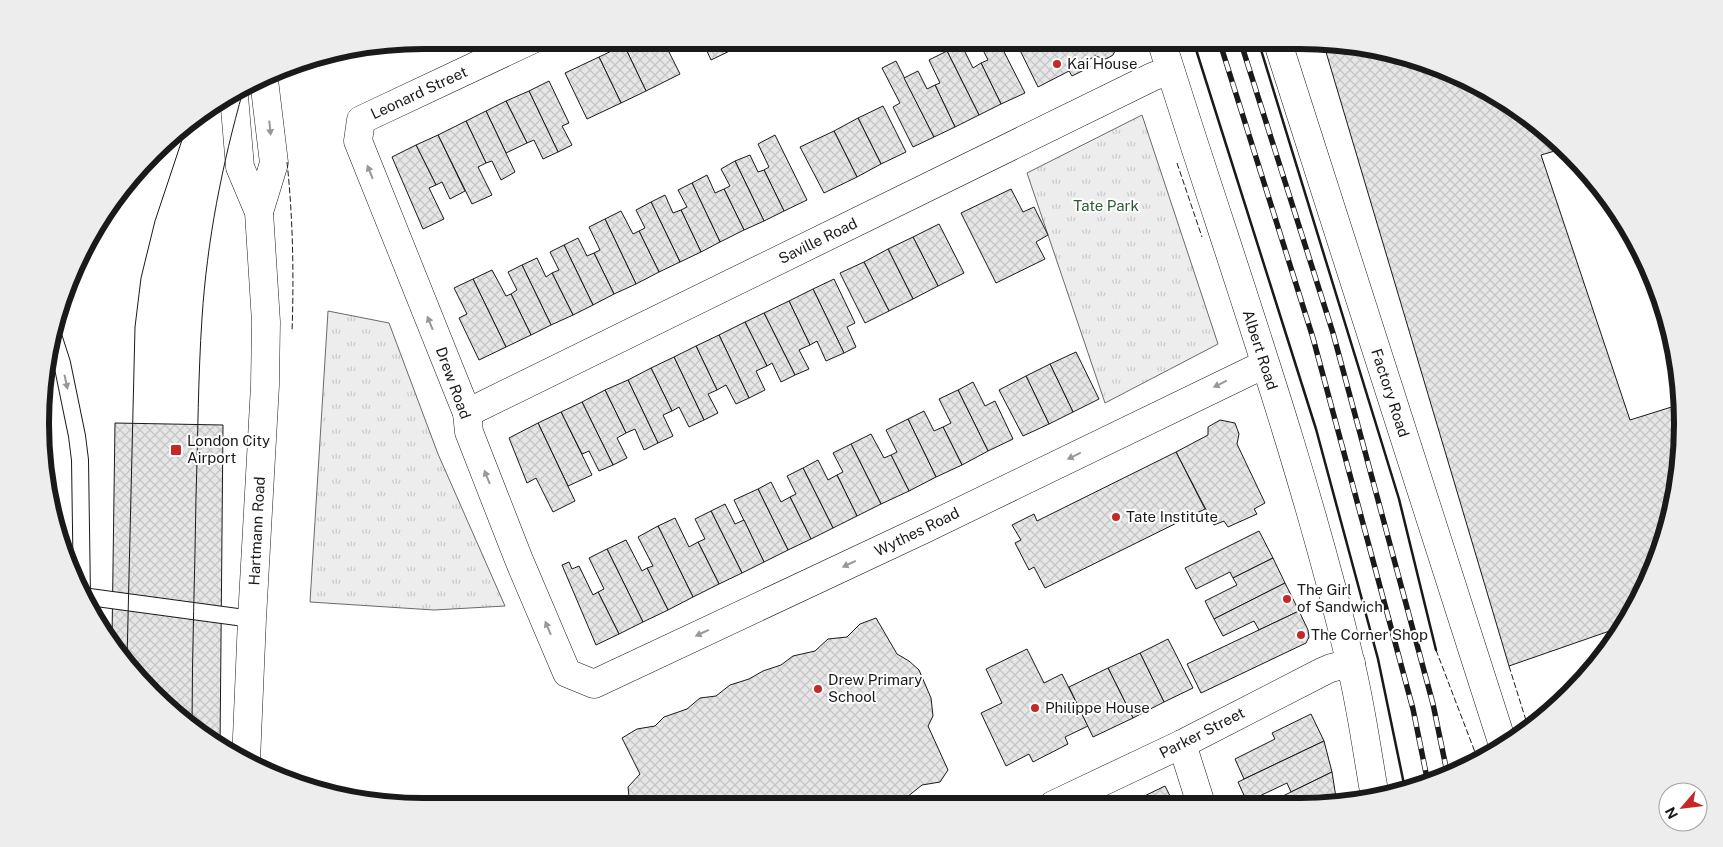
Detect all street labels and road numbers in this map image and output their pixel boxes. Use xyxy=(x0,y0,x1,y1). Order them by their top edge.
street label: Leonard Street xyxy=(368,63,470,122)
street label: Saville Road xyxy=(776,214,860,267)
street label: Albert Road xyxy=(1240,308,1281,392)
street label: Drew Road xyxy=(433,345,474,421)
street label: Factory Road xyxy=(1368,346,1413,439)
street label: Hartmann Road xyxy=(245,476,268,586)
street label: Wythes Road xyxy=(872,504,962,559)
street label: Parker Street xyxy=(1156,704,1247,761)

